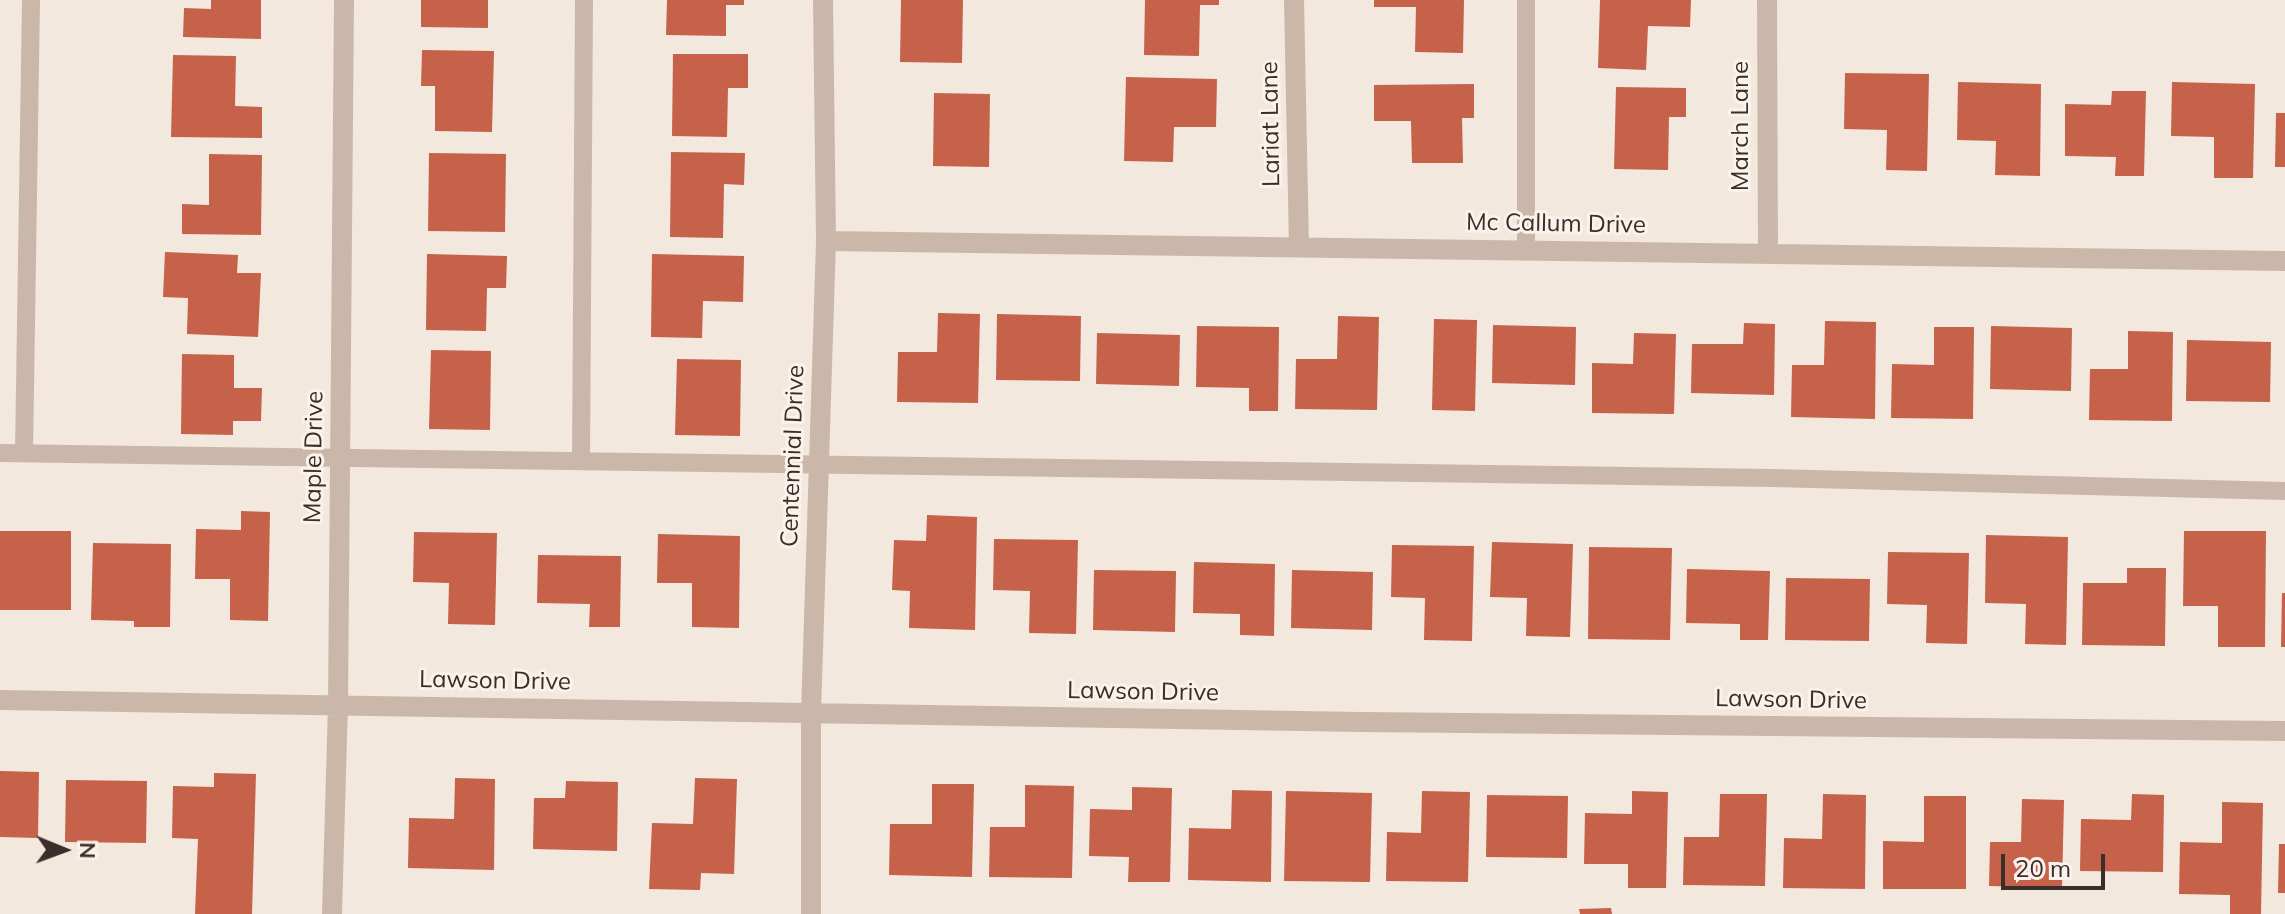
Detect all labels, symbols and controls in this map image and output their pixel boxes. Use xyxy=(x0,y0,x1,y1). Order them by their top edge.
street label: Lariat Lane xyxy=(1256,61,1286,187)
street label: March Lane xyxy=(1727,61,1755,191)
street label: Mc Callum Drive xyxy=(1466,208,1646,240)
street label: Centennial Drive xyxy=(775,364,811,548)
street label: Maple Drive xyxy=(298,391,330,523)
street label: Lawson Drive xyxy=(419,665,571,697)
street label: Lawson Drive xyxy=(1067,676,1219,708)
street label: Lawson Drive xyxy=(1715,684,1867,716)
north arrow xyxy=(24,810,104,890)
scale bar xyxy=(2005,838,2109,888)
text: N xyxy=(74,842,102,859)
text: 20 m xyxy=(2015,853,2071,883)

